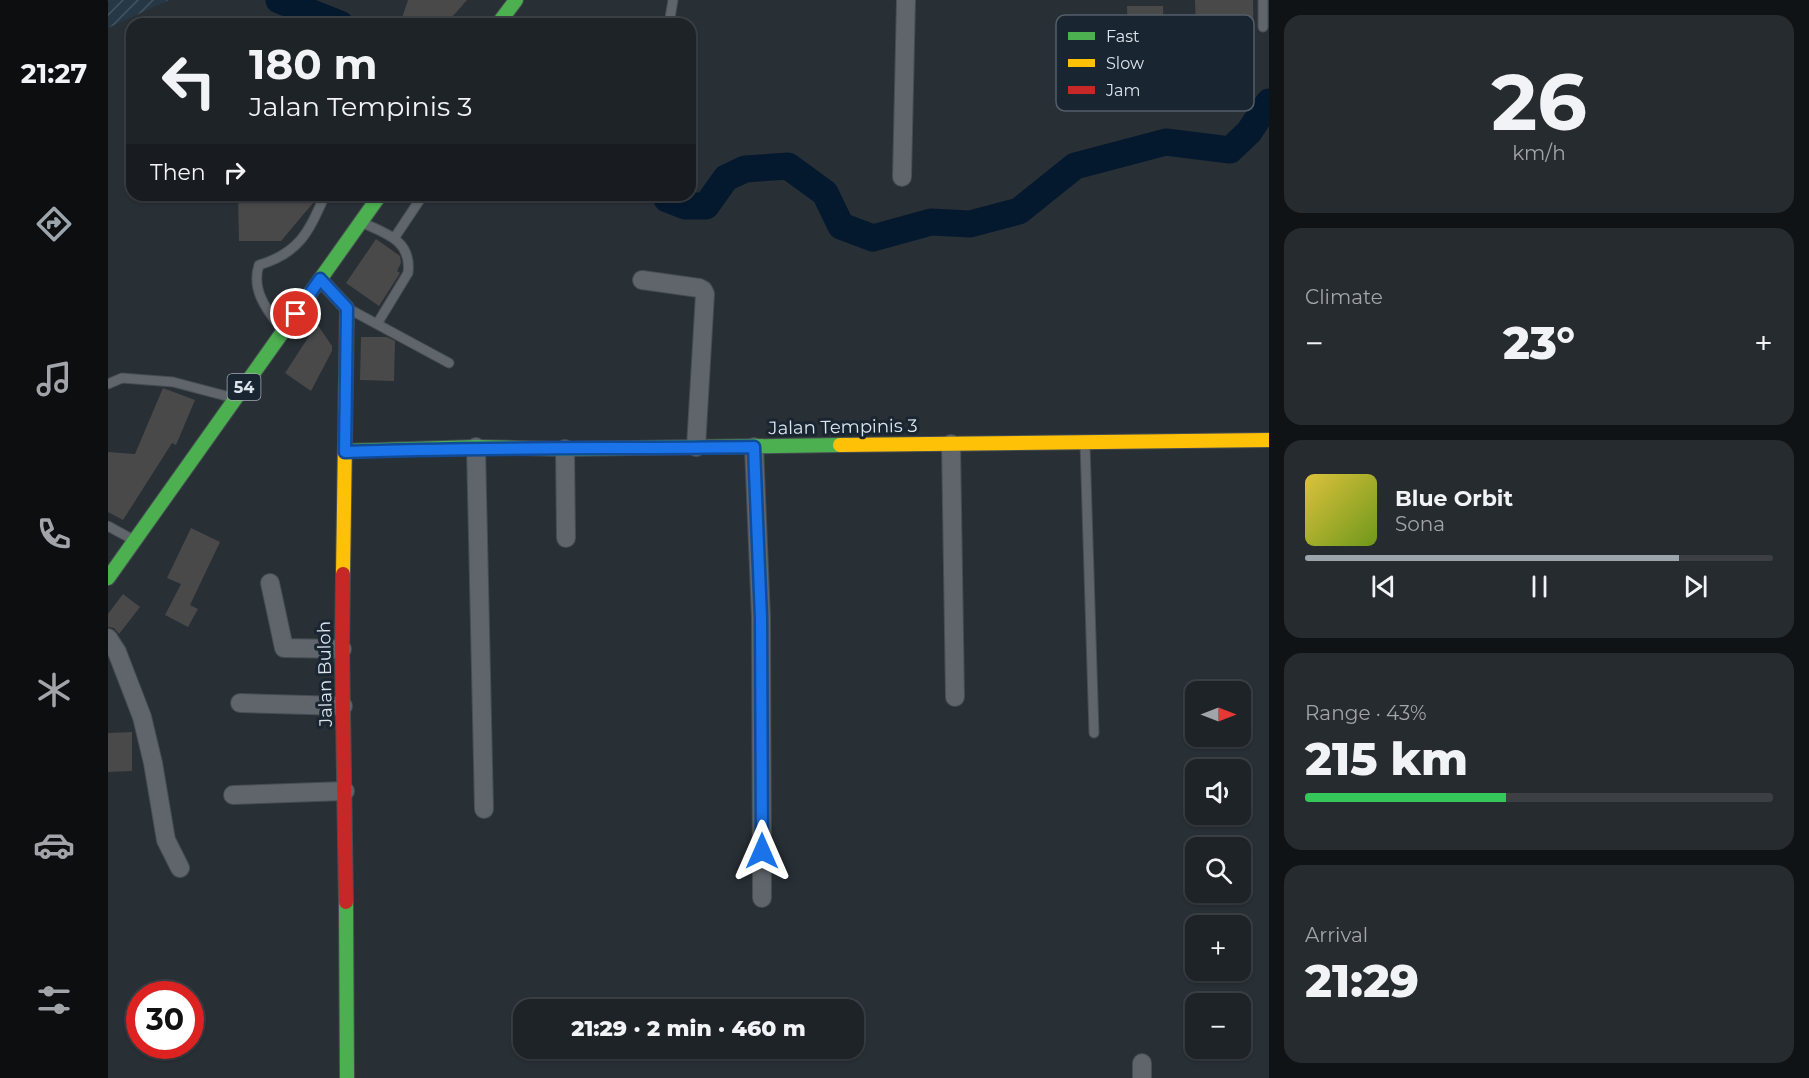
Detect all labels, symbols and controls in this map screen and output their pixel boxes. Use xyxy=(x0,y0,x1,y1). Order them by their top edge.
legend xyxy=(1056,15,1254,111)
text: Fast xyxy=(1106,27,1140,46)
text: 180 m xyxy=(249,38,378,90)
icon: left xyxy=(150,42,228,120)
text: Slow xyxy=(1106,54,1144,73)
text: 26 xyxy=(1491,54,1587,150)
text: 21:27 xyxy=(21,57,87,90)
text: Jam xyxy=(1105,81,1140,100)
text: Jalan Tempinis 3 xyxy=(249,90,473,123)
text: km/h xyxy=(1512,141,1566,165)
icon: right xyxy=(218,156,251,189)
text: Then xyxy=(150,159,206,186)
icon: directions xyxy=(33,203,75,245)
text: Climate xyxy=(1305,285,1383,309)
pin xyxy=(270,288,321,339)
icon: arrive xyxy=(279,297,312,330)
text: 23° xyxy=(1503,315,1575,370)
text: − xyxy=(1305,323,1324,363)
text: + xyxy=(1754,323,1773,363)
icon: music xyxy=(33,358,75,400)
road number: 54 xyxy=(228,374,260,400)
street label: Jalan Tempinis 3 xyxy=(767,415,918,439)
text: Blue Orbit xyxy=(1395,485,1513,512)
text: Sona xyxy=(1395,512,1445,536)
icon: phone xyxy=(33,513,75,555)
icon: previous xyxy=(1367,570,1400,603)
icon: pause xyxy=(1523,570,1556,603)
icon: next xyxy=(1679,570,1712,603)
street label: Jalan Buloh xyxy=(313,621,337,728)
icon: climate xyxy=(33,669,75,711)
north arrow xyxy=(1185,681,1251,747)
map controls xyxy=(1185,681,1251,1059)
text: Range · 43% xyxy=(1305,701,1427,725)
text: 215 km xyxy=(1305,731,1468,786)
button: sound xyxy=(1185,759,1251,825)
position arrow xyxy=(730,819,794,883)
icon: car xyxy=(33,824,75,866)
button: search xyxy=(1185,837,1251,903)
button: + xyxy=(1185,915,1251,981)
text: Arrival xyxy=(1305,923,1368,947)
text: 21:29 xyxy=(1305,953,1419,1008)
icon: filters xyxy=(33,979,75,1021)
speed limit sign: 30 xyxy=(126,981,204,1059)
button: − xyxy=(1185,993,1251,1059)
text: 21:29 · 2 min · 460 m xyxy=(571,1015,806,1042)

